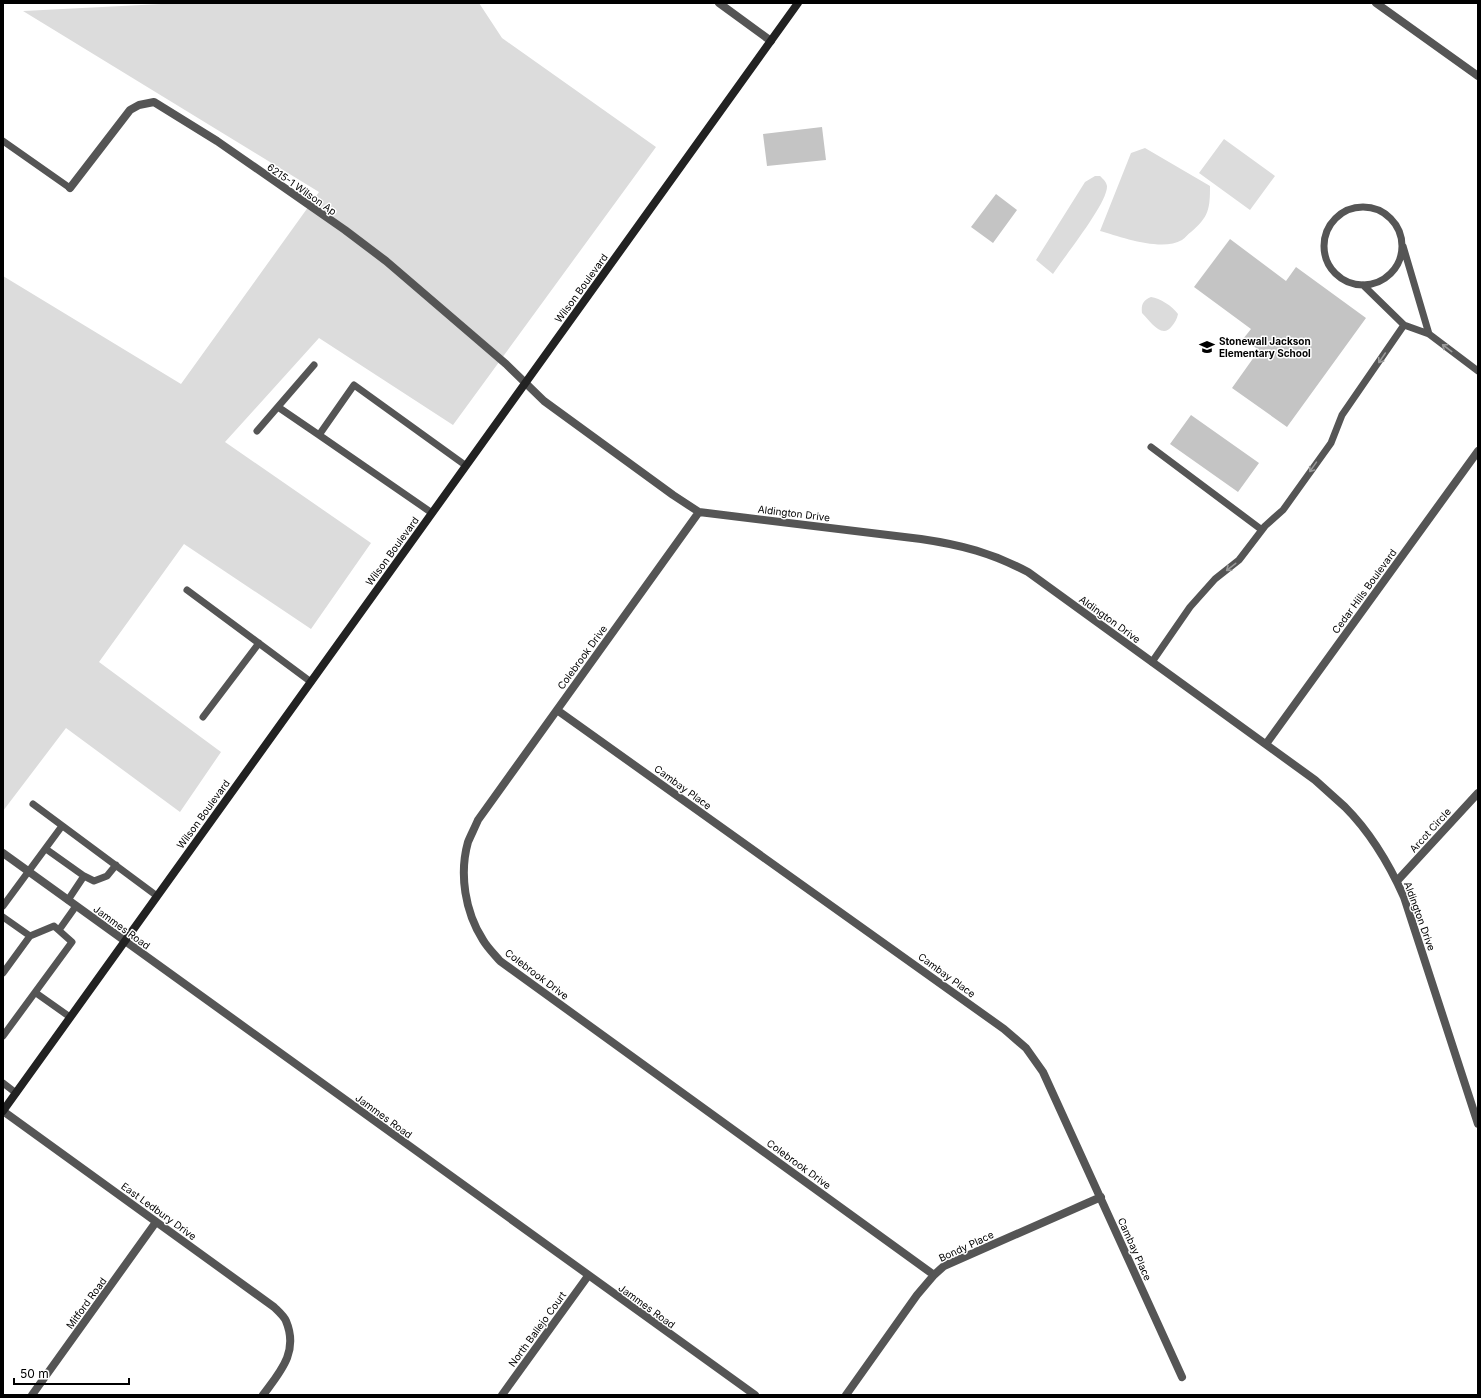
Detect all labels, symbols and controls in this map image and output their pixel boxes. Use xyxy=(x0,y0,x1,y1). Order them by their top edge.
street label: 6215-1 Wilson Ap xyxy=(265,161,339,217)
street label: Wilson Boulevard xyxy=(552,251,610,325)
place label: Stonewall Jackson Elementary School xyxy=(1219,335,1311,360)
school or university icon: Stonewall Jackson Elementary School xyxy=(1198,338,1216,356)
one-way arrow xyxy=(1441,344,1452,352)
one-way arrow xyxy=(1378,352,1386,363)
one-way arrow xyxy=(1309,462,1317,473)
street label: Aldington Drive xyxy=(757,503,831,523)
street label: Wilson Boulevard xyxy=(363,514,421,588)
street label: Cedar Hills Boulevard xyxy=(1329,546,1399,636)
one-way arrow xyxy=(1225,562,1236,571)
street label: Aldington Drive xyxy=(1077,593,1143,645)
street label: Colebrook Drive xyxy=(555,622,609,691)
street label: Cambay Place xyxy=(652,762,714,812)
street label: Wilson Boulevard xyxy=(174,777,232,851)
street label: Arcot Circle xyxy=(1407,805,1453,855)
street label: Aldington Drive xyxy=(1402,880,1438,952)
street label: Jammes Road xyxy=(91,902,153,952)
street label: Colebrook Drive xyxy=(503,946,571,1002)
street label: Cambay Place xyxy=(916,950,978,1000)
street label: Jammes Road xyxy=(353,1091,415,1141)
street label: Colebrook Drive xyxy=(765,1137,834,1191)
street label: East Ledbury Drive xyxy=(119,1180,199,1242)
street label: Cambay Place xyxy=(1116,1216,1154,1283)
street label: Bondy Place xyxy=(937,1228,995,1264)
street label: Mitford Road xyxy=(63,1275,109,1331)
street label: Jammes Road xyxy=(616,1281,678,1331)
street label: North Ballejo Court xyxy=(506,1289,569,1369)
scale bar xyxy=(14,1360,129,1386)
text: 50 m xyxy=(20,1366,49,1381)

